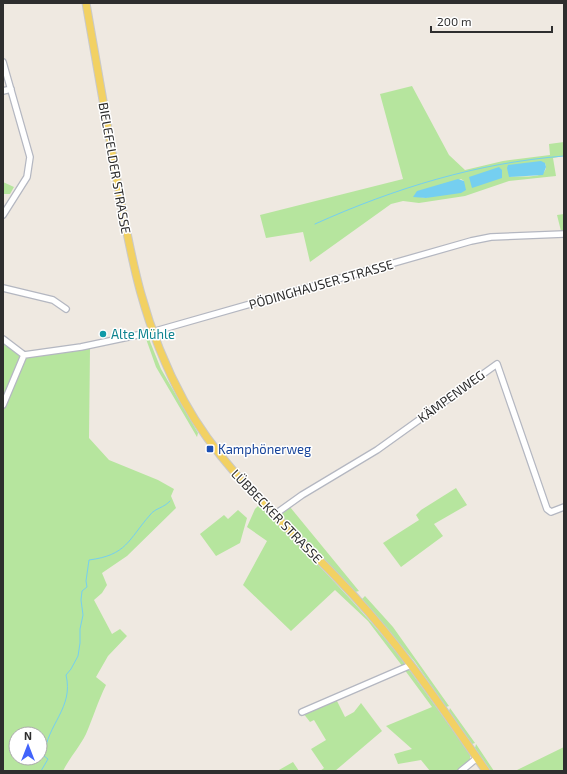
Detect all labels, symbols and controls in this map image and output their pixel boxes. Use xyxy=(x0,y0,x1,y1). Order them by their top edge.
scale bar xyxy=(431,8,552,34)
text: 200 m xyxy=(437,14,471,28)
street label: BIELEFELDER STRASSE xyxy=(96,101,134,235)
street label: PÖDINGHAUSER STRASSE xyxy=(247,256,395,312)
place label: Alte Mühle xyxy=(111,326,175,342)
marker: Alte Mühle xyxy=(98,329,108,339)
street label: KÄMPENWEG xyxy=(414,366,488,426)
place label: Kamphönerweg xyxy=(218,441,311,457)
marker: Kamphönerweg xyxy=(205,444,215,454)
street label: LÜBBECKER STRASSE xyxy=(228,466,326,566)
north arrow xyxy=(8,726,48,766)
text: N xyxy=(24,729,32,742)

